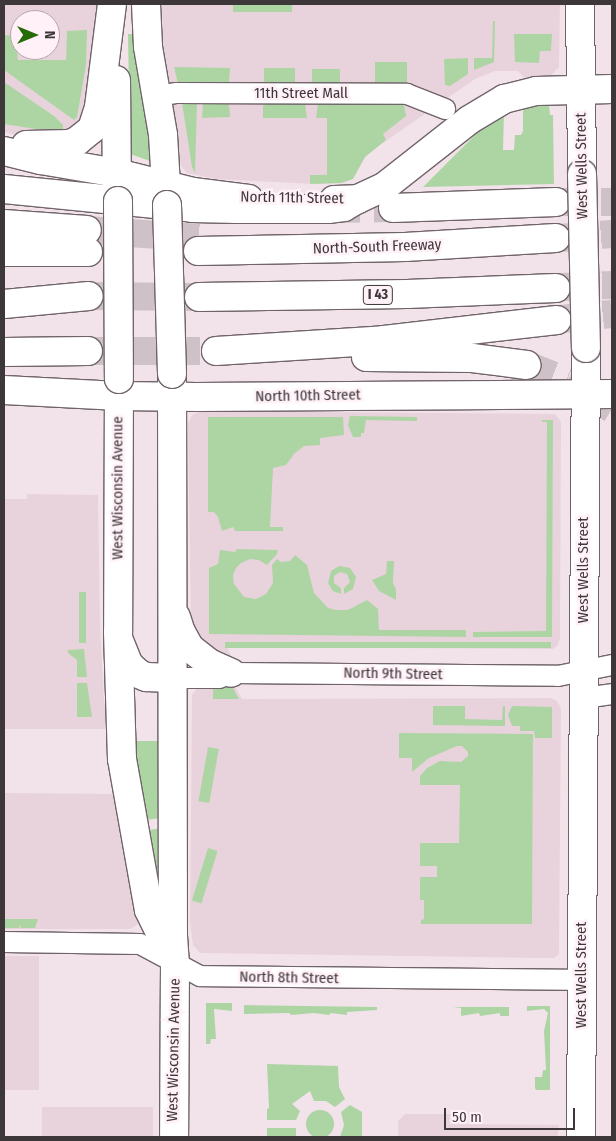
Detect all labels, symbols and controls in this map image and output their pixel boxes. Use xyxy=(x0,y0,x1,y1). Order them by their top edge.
north arrow xyxy=(10,10,60,60)
text: N xyxy=(41,31,58,39)
street label: 11th Street Mall xyxy=(254,85,348,103)
street label: West Wells Street xyxy=(572,113,592,219)
street label: North 11th Street xyxy=(240,188,344,208)
street label: North-South Freeway xyxy=(312,236,442,258)
road number: I 43 xyxy=(362,284,394,306)
street label: North 10th Street xyxy=(255,386,361,406)
street label: West Wisconsin Avenue xyxy=(109,416,127,560)
street label: West Wells Street xyxy=(575,517,593,623)
street label: North 9th Street xyxy=(343,664,443,684)
street label: West Wells Street xyxy=(573,922,591,1028)
street label: North 8th Street xyxy=(239,968,339,988)
street label: West Wisconsin Avenue xyxy=(164,978,184,1122)
scale bar xyxy=(446,1098,577,1130)
text: 50 m xyxy=(452,1108,482,1126)

